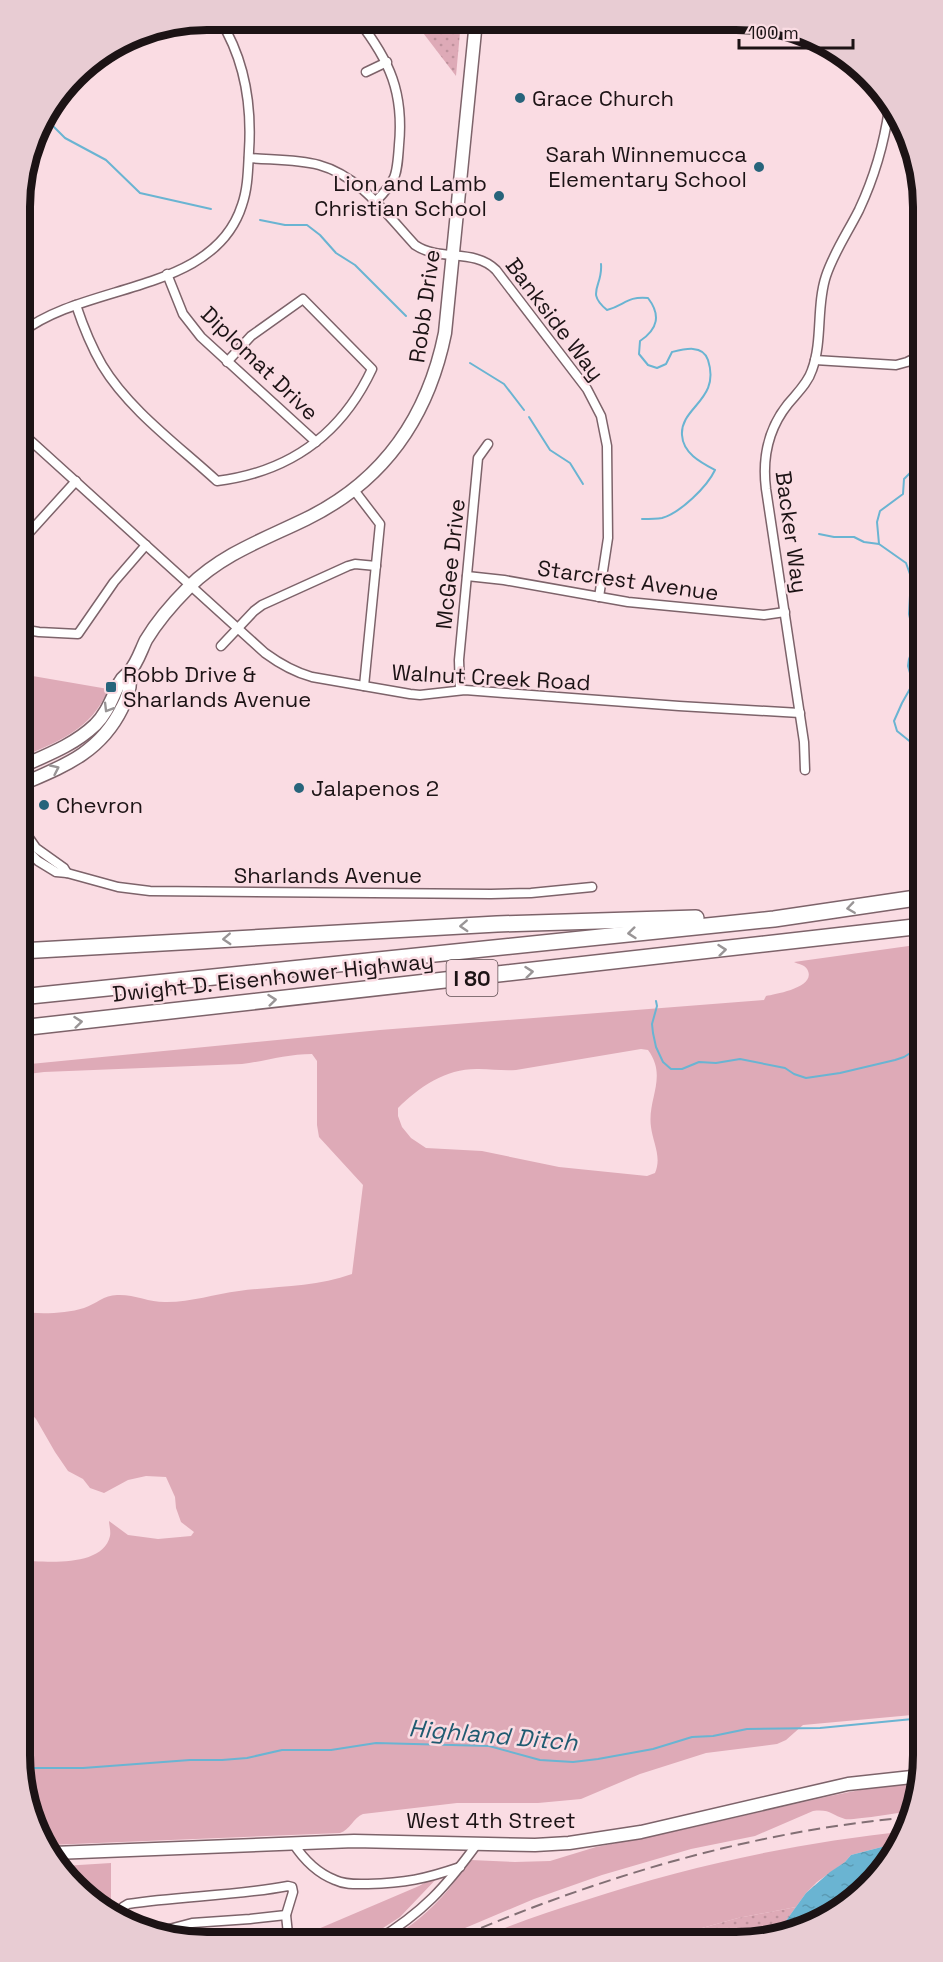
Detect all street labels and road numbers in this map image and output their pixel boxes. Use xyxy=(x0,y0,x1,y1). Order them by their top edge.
street label: Robb Drive xyxy=(402,248,446,364)
street label: Bankside Way xyxy=(500,252,610,386)
street label: Diplomat Drive xyxy=(195,300,325,426)
street label: Backer Way xyxy=(770,469,814,595)
street label: McGee Drive xyxy=(429,497,471,631)
street label: Starcrest Avenue xyxy=(536,553,720,607)
street label: Walnut Creek Road xyxy=(391,658,591,696)
street label: Sharlands Avenue xyxy=(234,861,422,889)
street label: Dwight D. Eisenhower Highway xyxy=(111,946,435,1008)
road number: I 80 xyxy=(446,960,498,996)
street label: West 4th Street xyxy=(406,1806,576,1834)

